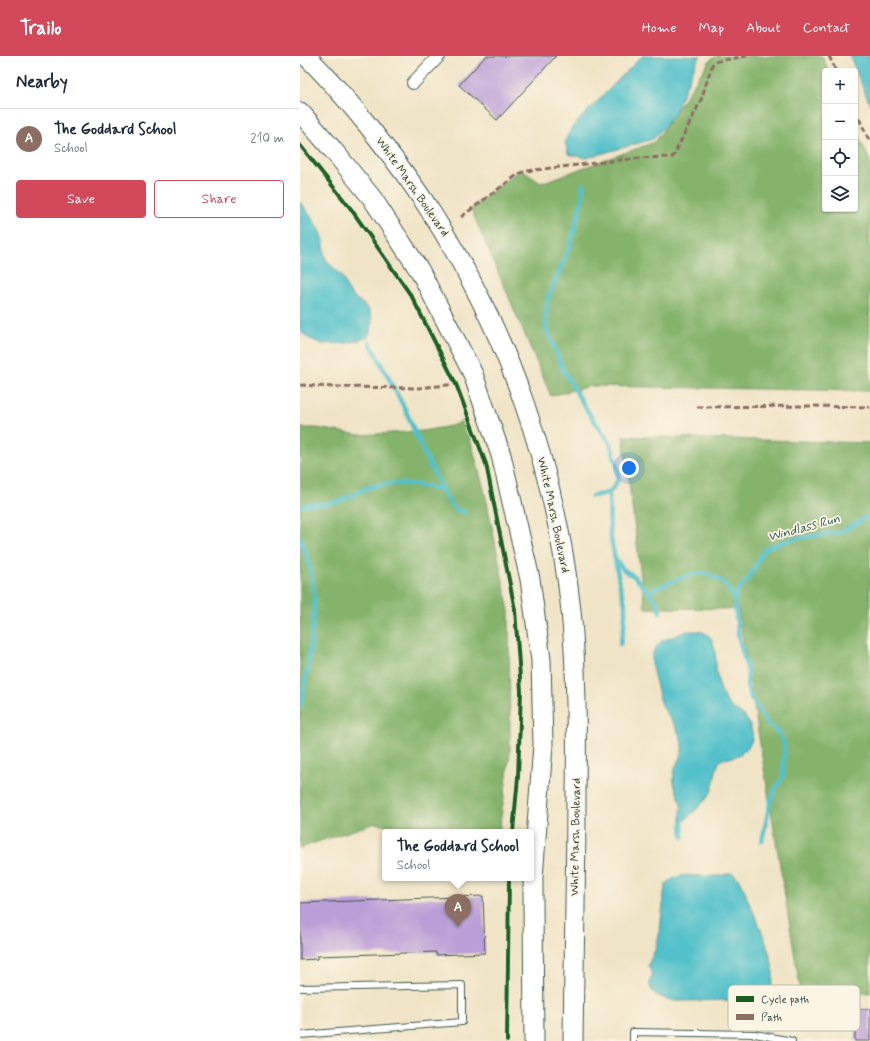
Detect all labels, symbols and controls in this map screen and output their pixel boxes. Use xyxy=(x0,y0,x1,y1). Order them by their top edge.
text: Trailo xyxy=(20,16,62,41)
text: Home xyxy=(642,19,676,37)
text: Map xyxy=(698,19,724,37)
text: About xyxy=(746,19,781,37)
text: Contact xyxy=(803,19,850,37)
map controls xyxy=(822,68,858,212)
button: + xyxy=(822,68,858,104)
text: Nearby xyxy=(16,71,68,93)
button: − xyxy=(822,104,858,140)
text: The Goddard School xyxy=(54,120,176,140)
text: A xyxy=(25,130,33,147)
text: 210 m xyxy=(250,130,284,147)
street label: White Marsh Boulevard xyxy=(372,134,452,240)
text: School xyxy=(54,140,88,157)
button: locate xyxy=(822,140,858,176)
button: layers xyxy=(822,176,858,212)
button: Save xyxy=(16,180,146,218)
button: Share xyxy=(154,180,284,218)
street label: White Marsh Boulevard xyxy=(533,456,573,574)
your location xyxy=(619,458,639,478)
water label: Windlass Run xyxy=(766,510,842,546)
street label: White Marsh Boulevard xyxy=(567,778,585,896)
popup xyxy=(382,829,534,881)
text: The Goddard School xyxy=(397,837,519,857)
text: School xyxy=(397,857,430,874)
pin: A xyxy=(445,894,471,927)
legend xyxy=(728,985,860,1031)
text: Cycle path xyxy=(761,993,809,1007)
text: Path xyxy=(761,1011,782,1025)

